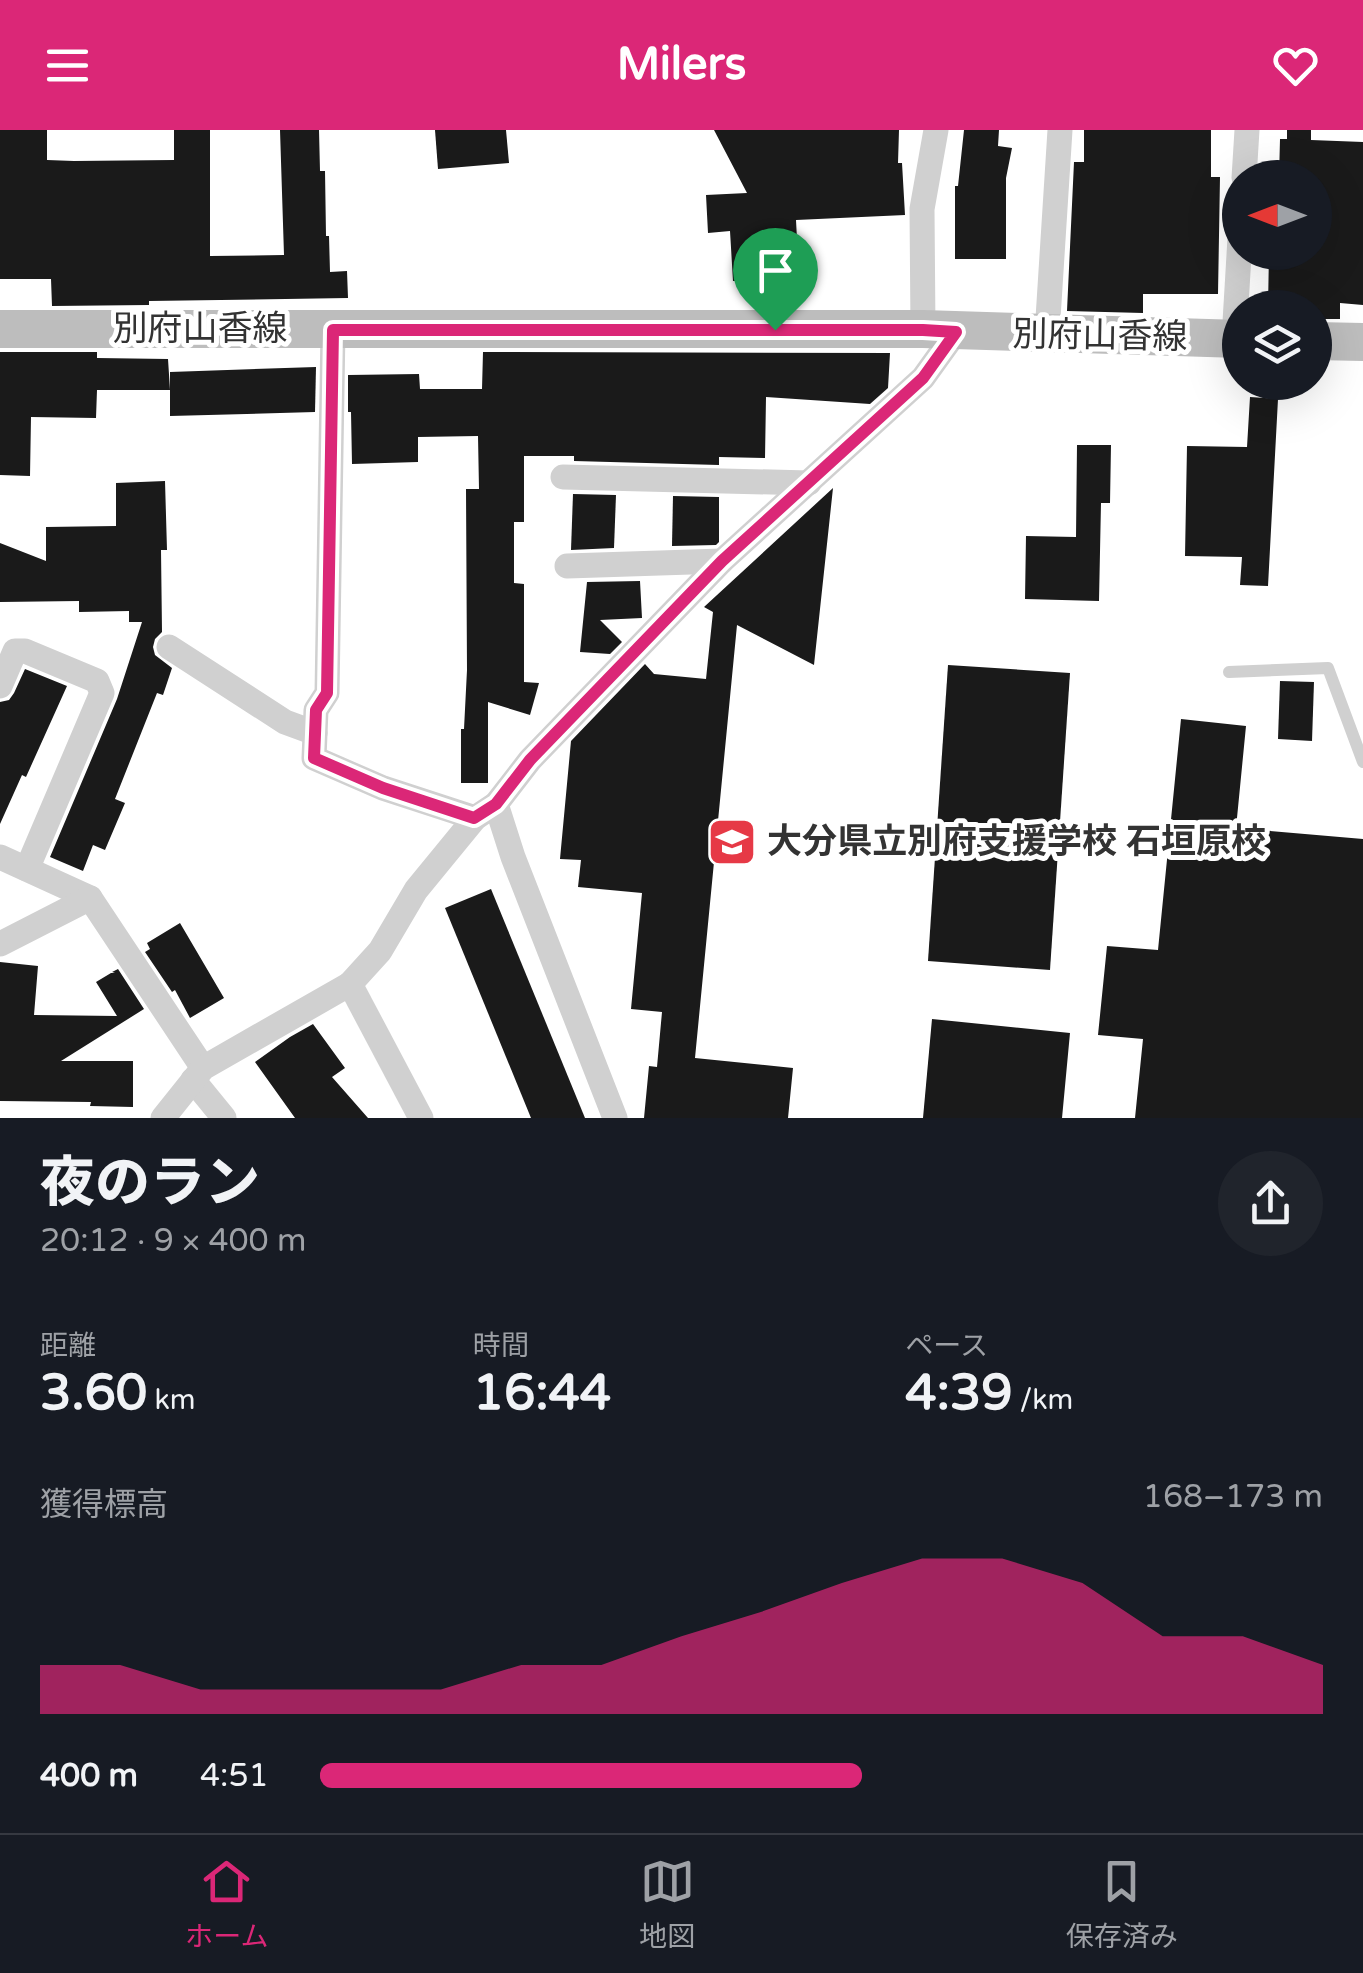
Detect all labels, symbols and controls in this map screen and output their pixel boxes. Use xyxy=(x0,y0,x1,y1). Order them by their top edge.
icon: menu xyxy=(40,38,95,93)
text: Milers xyxy=(617,38,746,92)
icon: heart xyxy=(1268,38,1323,93)
north arrow xyxy=(1222,160,1332,270)
map controls xyxy=(1222,160,1332,400)
pin xyxy=(733,228,818,331)
icon: arrive xyxy=(748,243,803,298)
button: layers xyxy=(1222,290,1332,400)
street label: 別府山香線 xyxy=(112,308,288,350)
street label: 別府山香線 xyxy=(1012,313,1188,359)
school or university icon: 大分県立別府支援学校 石垣原校 xyxy=(706,816,758,868)
place label: 大分県立別府支援学校 石垣原校 xyxy=(767,821,1266,863)
text: 夜のラン xyxy=(40,1151,260,1217)
button: share xyxy=(1218,1151,1323,1256)
text: 20:12 · 9 × 400 m xyxy=(40,1222,306,1260)
text: 距離 xyxy=(40,1329,96,1363)
text: 時間 xyxy=(473,1329,529,1363)
text: ペース xyxy=(905,1329,988,1363)
text: 3.60 xyxy=(40,1363,147,1423)
text: 16:44 xyxy=(473,1363,611,1423)
text: 4:39 xyxy=(905,1363,1013,1423)
text: km xyxy=(147,1383,195,1417)
text: /km xyxy=(1013,1383,1073,1417)
text: 168–173 m xyxy=(1143,1478,1323,1516)
text: 獲得標高 xyxy=(40,1486,168,1524)
text: 400 m xyxy=(40,1757,138,1795)
text: 4:51 xyxy=(200,1757,269,1795)
tab: ホーム xyxy=(185,1854,268,1954)
tab: 地図 xyxy=(639,1854,695,1954)
tab: 保存済み xyxy=(1066,1854,1178,1954)

